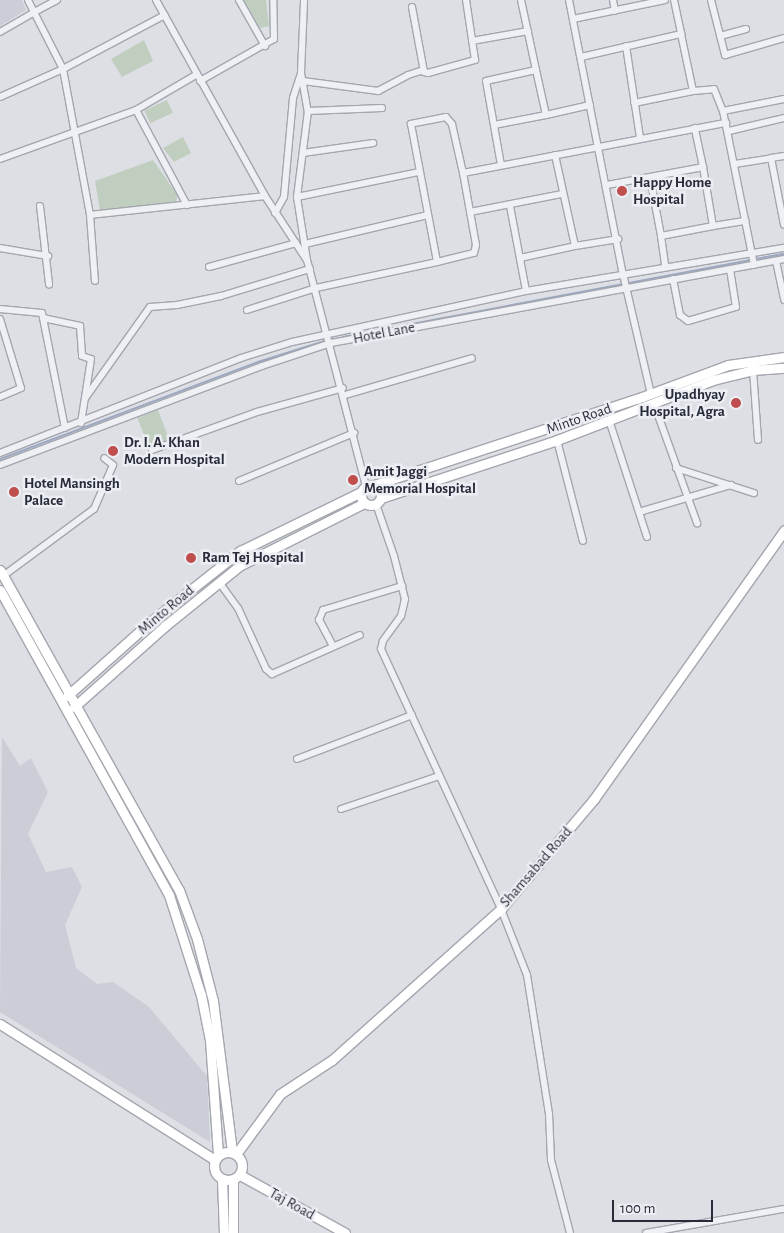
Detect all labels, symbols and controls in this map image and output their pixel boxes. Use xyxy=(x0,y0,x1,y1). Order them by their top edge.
place label: Happy Home Hospital xyxy=(633,173,711,208)
marker: Happy Home Hospital xyxy=(615,184,629,198)
street label: Hotel Lane xyxy=(352,318,416,348)
place label: Upadhyay Hospital, Agra xyxy=(639,385,725,420)
marker: Upadhyay Hospital, Agra xyxy=(729,396,743,410)
street label: Minto Road xyxy=(544,400,614,438)
place label: Dr. I. A. Khan Modern Hospital xyxy=(124,433,225,468)
marker: Dr. I. A. Khan Modern Hospital xyxy=(106,444,120,458)
place label: Amit Jaggi Memorial Hospital xyxy=(364,462,476,497)
marker: Amit Jaggi Memorial Hospital xyxy=(346,473,360,487)
place label: Hotel Mansingh Palace xyxy=(24,474,120,509)
marker: Hotel Mansingh Palace xyxy=(8,486,20,498)
place label: Ram Tej Hospital xyxy=(202,549,304,567)
marker: Ram Tej Hospital xyxy=(184,551,198,565)
street label: Minto Road xyxy=(134,581,198,639)
street label: Shamsabad Road xyxy=(496,823,576,911)
street label: Taj Road xyxy=(266,1184,318,1224)
scale bar xyxy=(614,1190,715,1222)
text: 100 m xyxy=(620,1201,655,1216)

